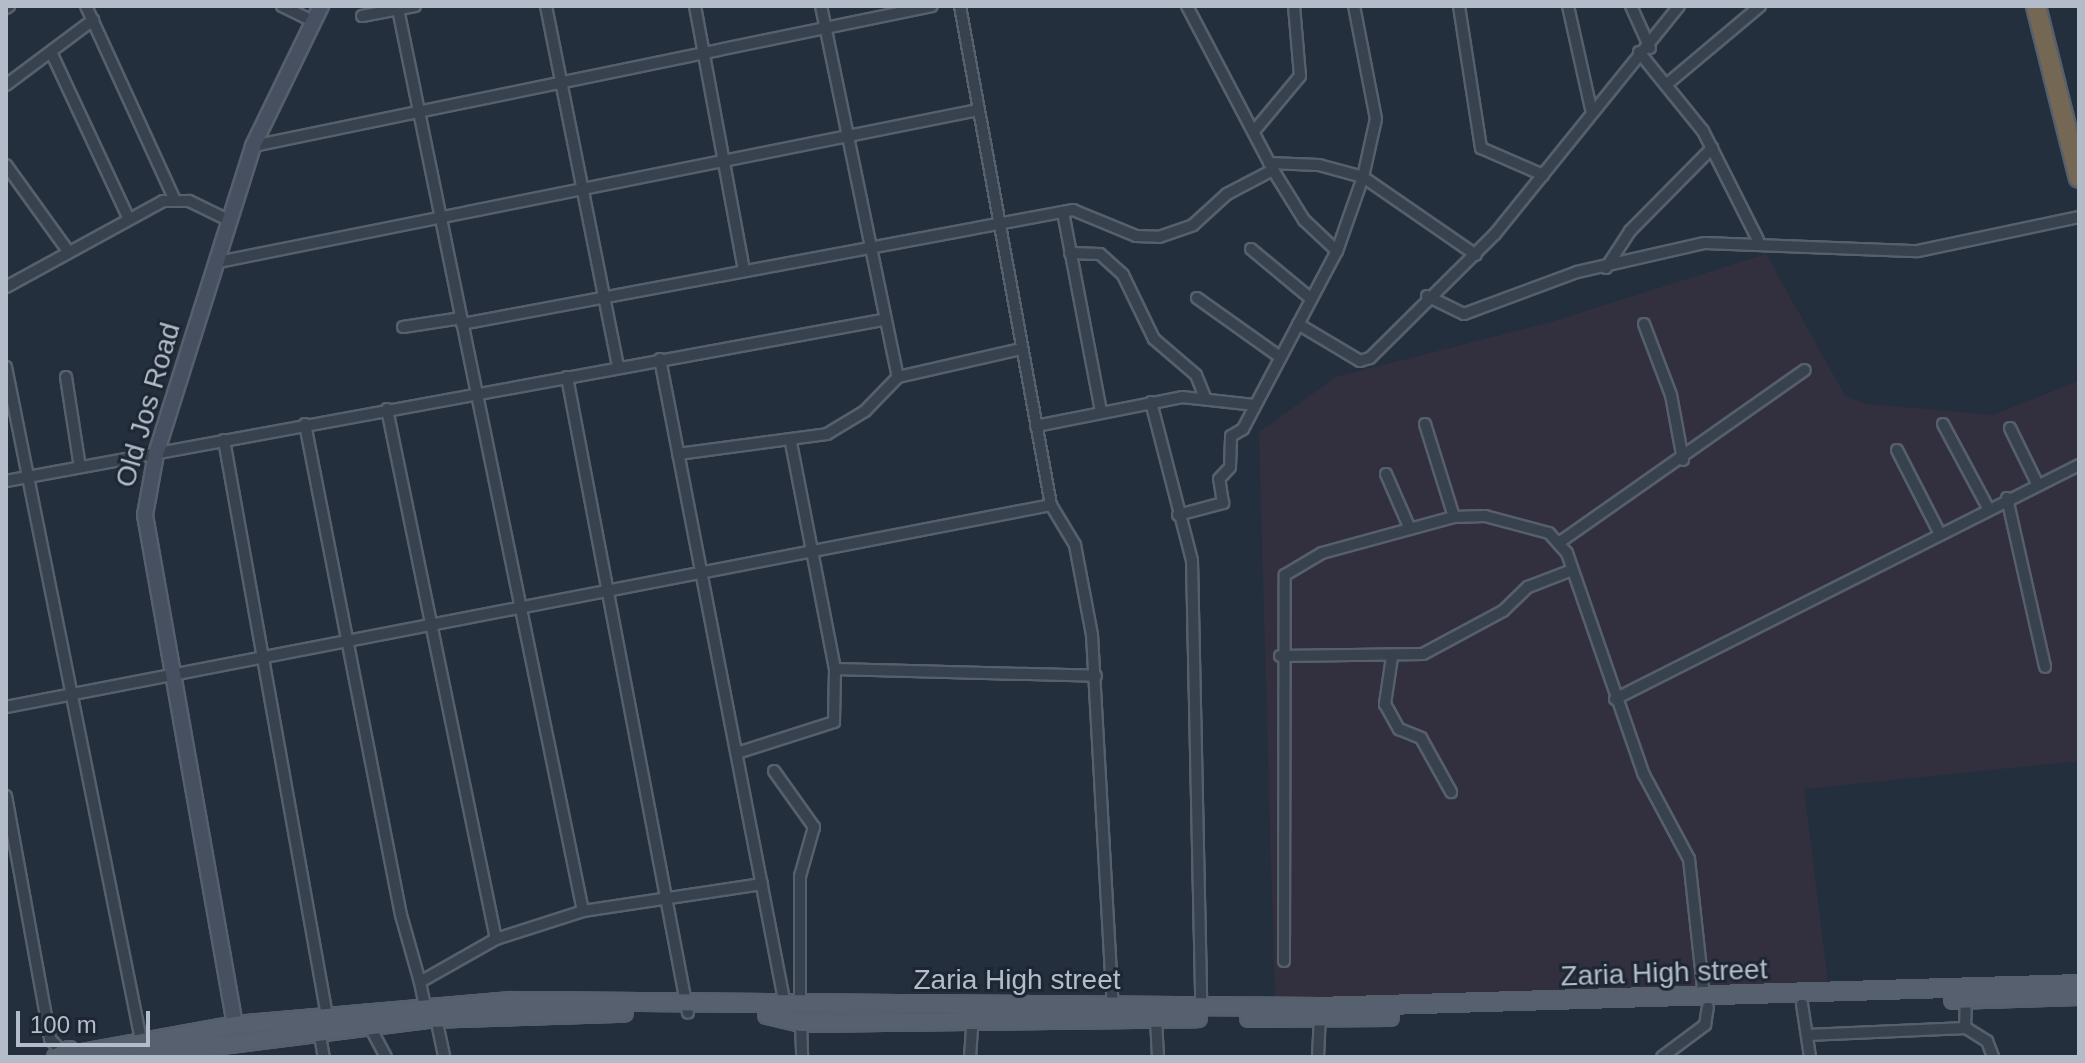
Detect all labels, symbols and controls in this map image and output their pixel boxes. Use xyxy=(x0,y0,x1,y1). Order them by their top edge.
street label: Old Jos Road xyxy=(108,319,188,491)
street label: Zaria High street xyxy=(1560,953,1768,993)
street label: Zaria High street xyxy=(914,963,1120,997)
scale bar xyxy=(20,995,154,1045)
text: 100 m xyxy=(30,1011,97,1038)

